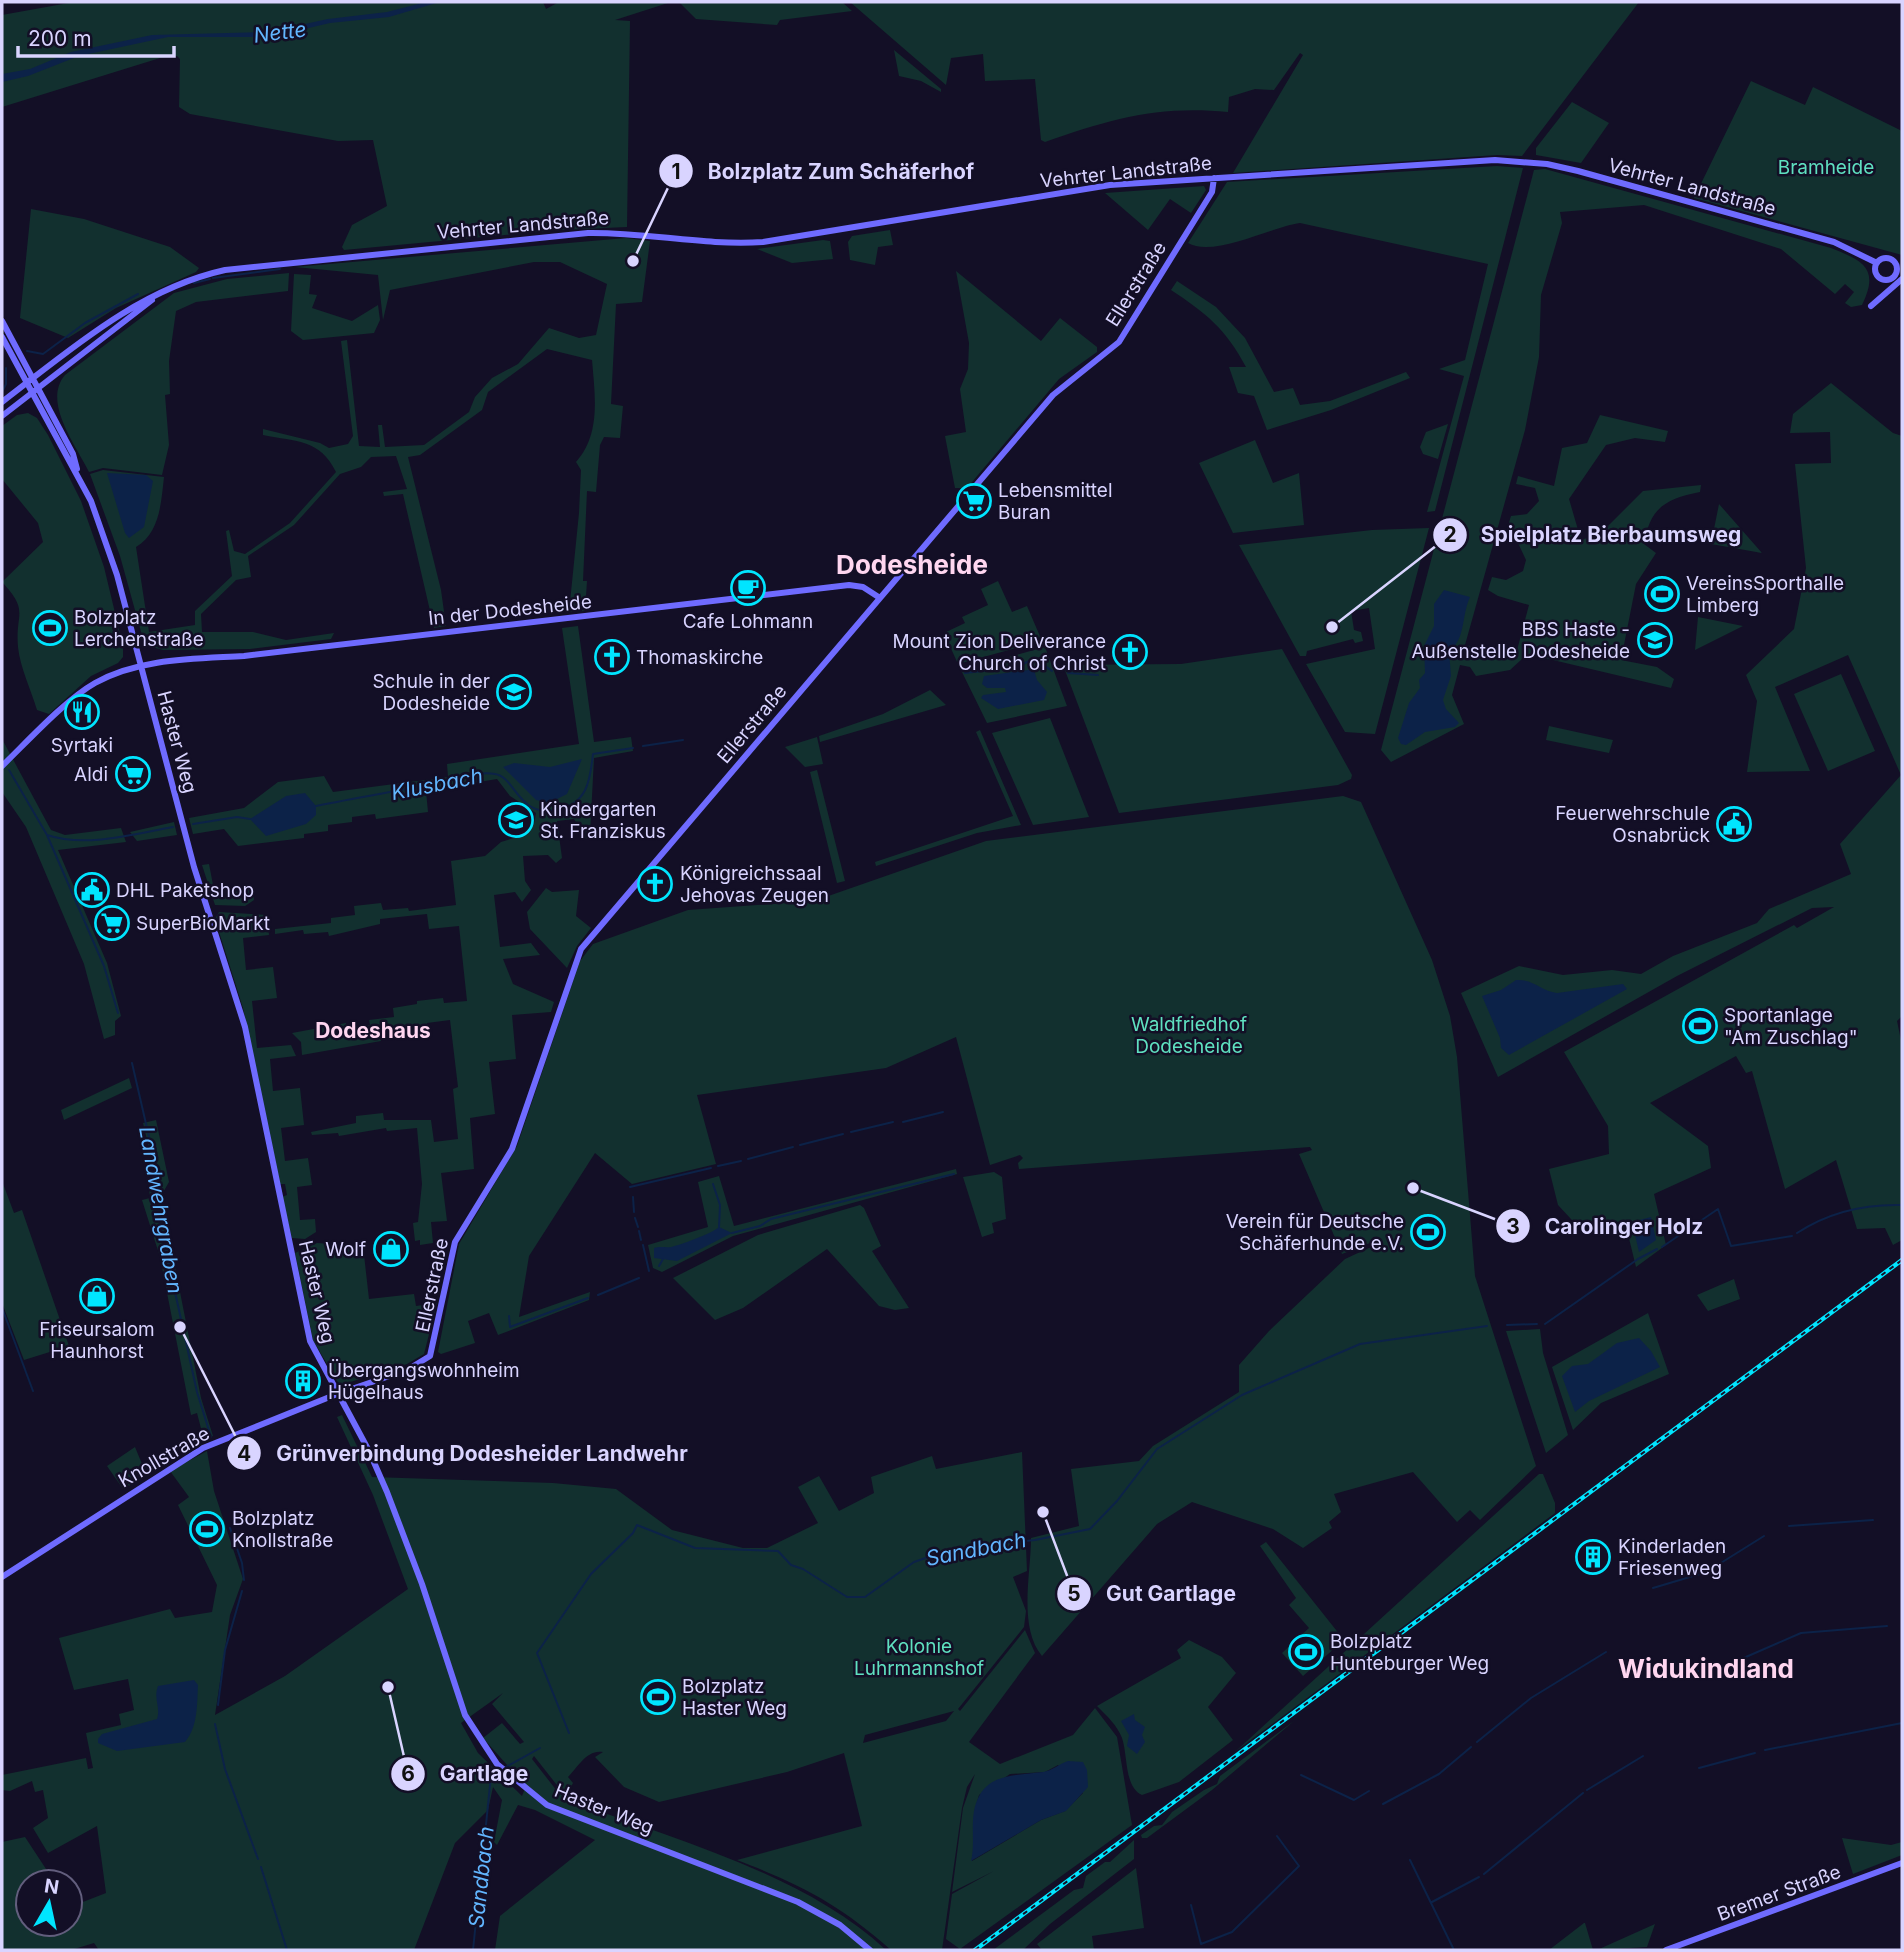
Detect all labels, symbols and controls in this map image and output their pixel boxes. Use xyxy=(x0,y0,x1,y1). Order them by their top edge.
scale bar xyxy=(18,14,173,58)
water label: Nette xyxy=(252,16,308,48)
text: 200 m xyxy=(28,26,92,51)
callout: Bolzplatz Zum Schäferhof xyxy=(659,150,988,192)
street label: Vehrter Landstraße xyxy=(1039,152,1213,192)
street label: Vehrter Landstraße xyxy=(1606,154,1778,220)
park label: Bramheide xyxy=(1778,156,1874,179)
text: 1 xyxy=(671,159,681,184)
text: Bolzplatz Zum Schäferhof xyxy=(708,159,975,184)
street label: Vehrter Landstraße xyxy=(436,206,610,244)
street label: Ellerstraße xyxy=(1101,237,1171,331)
place label: Lebensmittel Buran xyxy=(998,479,1113,524)
supermarket icon: Lebensmittel Buran xyxy=(955,482,993,520)
callout: Spielplatz Bierbaumsweg xyxy=(1432,514,1756,556)
text: 2 xyxy=(1443,522,1457,547)
text: Spielplatz Bierbaumsweg xyxy=(1481,522,1741,547)
district label: Dodesheide xyxy=(836,549,988,580)
cafe icon: Cafe Lohmann xyxy=(729,569,767,607)
place label: VereinsSporthalle Limberg xyxy=(1686,572,1844,617)
sports icon: VereinsSporthalle Limberg xyxy=(1643,575,1681,613)
street label: In der Dodesheide xyxy=(427,590,593,630)
place label: Bolzplatz Lerchenstraße xyxy=(74,606,204,651)
sports icon: Bolzplatz Lerchenstraße xyxy=(31,609,69,647)
place label: Cafe Lohmann xyxy=(683,610,813,633)
place label: BBS Haste - Außenstelle Dodesheide xyxy=(1411,618,1630,663)
school or university icon: BBS Haste - Außenstelle Dodesheide xyxy=(1636,621,1674,659)
place label: Mount Zion Deliverance Church of Christ xyxy=(893,630,1106,675)
church icon: Mount Zion Deliverance Church of Christ xyxy=(1111,633,1149,671)
church icon: Thomaskirche xyxy=(593,638,631,676)
place label: Thomaskirche xyxy=(636,646,763,669)
place label: Schule in der Dodesheide xyxy=(372,670,490,715)
school or university icon: Schule in der Dodesheide xyxy=(495,673,533,711)
street label: Ellerstraße xyxy=(712,680,792,768)
street label: Haster Weg xyxy=(152,688,202,796)
restaurant icon: Syrtaki xyxy=(63,693,101,731)
place label: Syrtaki xyxy=(51,734,113,757)
supermarket icon: Aldi xyxy=(114,755,152,793)
place label: Aldi xyxy=(74,763,108,786)
water label: Klusbach xyxy=(389,763,485,805)
place label: Kindergarten St. Franziskus xyxy=(540,798,666,843)
school or university icon: Kindergarten St. Franziskus xyxy=(497,801,535,839)
place label: Feuerwehrschule Osnabrück xyxy=(1555,802,1711,847)
public building icon: Feuerwehrschule Osnabrück xyxy=(1715,805,1753,843)
place label: Königreichssaal Jehovas Zeugen xyxy=(680,862,829,907)
church icon: Königreichssaal Jehovas Zeugen xyxy=(636,865,674,903)
public building icon: DHL Paketshop xyxy=(73,871,111,909)
place label: DHL Paketshop xyxy=(116,879,254,902)
supermarket icon: SuperBioMarkt xyxy=(93,904,131,942)
place label: SuperBioMarkt xyxy=(136,912,270,935)
place label: Sportanlage "Am Zuschlag" xyxy=(1724,1004,1858,1049)
sports icon: Sportanlage "Am Zuschlag" xyxy=(1681,1007,1719,1045)
park label: Waldfriedhof Dodesheide xyxy=(1131,1013,1247,1058)
district label: Dodeshaus xyxy=(315,1018,431,1043)
water label: Landwehrgraben xyxy=(134,1124,188,1296)
callout: Carolinger Holz xyxy=(1496,1205,1718,1247)
place label: Verein für Deutsche Schäferhunde e.V. xyxy=(1226,1210,1404,1255)
sports icon: Verein für Deutsche Schäferhunde e.V. xyxy=(1409,1213,1447,1251)
text: 3 xyxy=(1506,1214,1520,1239)
text: Carolinger Holz xyxy=(1545,1214,1703,1239)
shop icon: Wolf xyxy=(372,1230,410,1268)
street label: Ellerstraße xyxy=(411,1236,453,1334)
street label: Haster Weg xyxy=(294,1238,340,1346)
place label: Wolf xyxy=(325,1238,366,1261)
shop icon: Friseursalom Haunhorst xyxy=(78,1277,116,1315)
place label: Friseursalom Haunhorst xyxy=(39,1318,155,1363)
place label: Übergangswohnheim Hügelhaus xyxy=(328,1359,520,1404)
building icon: Übergangswohnheim Hügelhaus xyxy=(284,1362,322,1400)
street label: Knollstraße xyxy=(114,1422,214,1492)
callout: Grünverbindung Dodesheider Landwehr xyxy=(227,1432,702,1474)
text: 4 xyxy=(237,1441,251,1466)
text: Grünverbindung Dodesheider Landwehr xyxy=(276,1441,688,1466)
place label: Bolzplatz Knollstraße xyxy=(232,1507,333,1552)
sports icon: Bolzplatz Knollstraße xyxy=(188,1510,226,1548)
water label: Sandbach xyxy=(924,1527,1028,1571)
place label: Kinderladen Friesenweg xyxy=(1618,1535,1726,1580)
building icon: Kinderladen Friesenweg xyxy=(1574,1538,1612,1576)
callout: Gut Gartlage xyxy=(1057,1573,1250,1615)
text: 5 xyxy=(1067,1581,1081,1606)
text: Gut Gartlage xyxy=(1106,1581,1236,1606)
place label: Bolzplatz Hunteburger Weg xyxy=(1330,1630,1489,1675)
sports icon: Bolzplatz Hunteburger Weg xyxy=(1287,1633,1325,1671)
park label: Kolonie Luhrmannshof xyxy=(854,1635,984,1680)
district label: Widukindland xyxy=(1618,1653,1794,1684)
place label: Bolzplatz Haster Weg xyxy=(682,1675,787,1720)
sports icon: Bolzplatz Haster Weg xyxy=(639,1678,677,1716)
callout: Gartlage xyxy=(391,1753,542,1795)
text: 6 xyxy=(401,1761,415,1786)
text: Gartlage xyxy=(440,1761,528,1786)
street label: Haster Weg xyxy=(551,1779,657,1839)
water label: Sandbach xyxy=(463,1825,499,1929)
street label: Bremer Straße xyxy=(1714,1860,1844,1926)
north arrow xyxy=(14,1868,84,1938)
text: N xyxy=(43,1874,61,1899)

